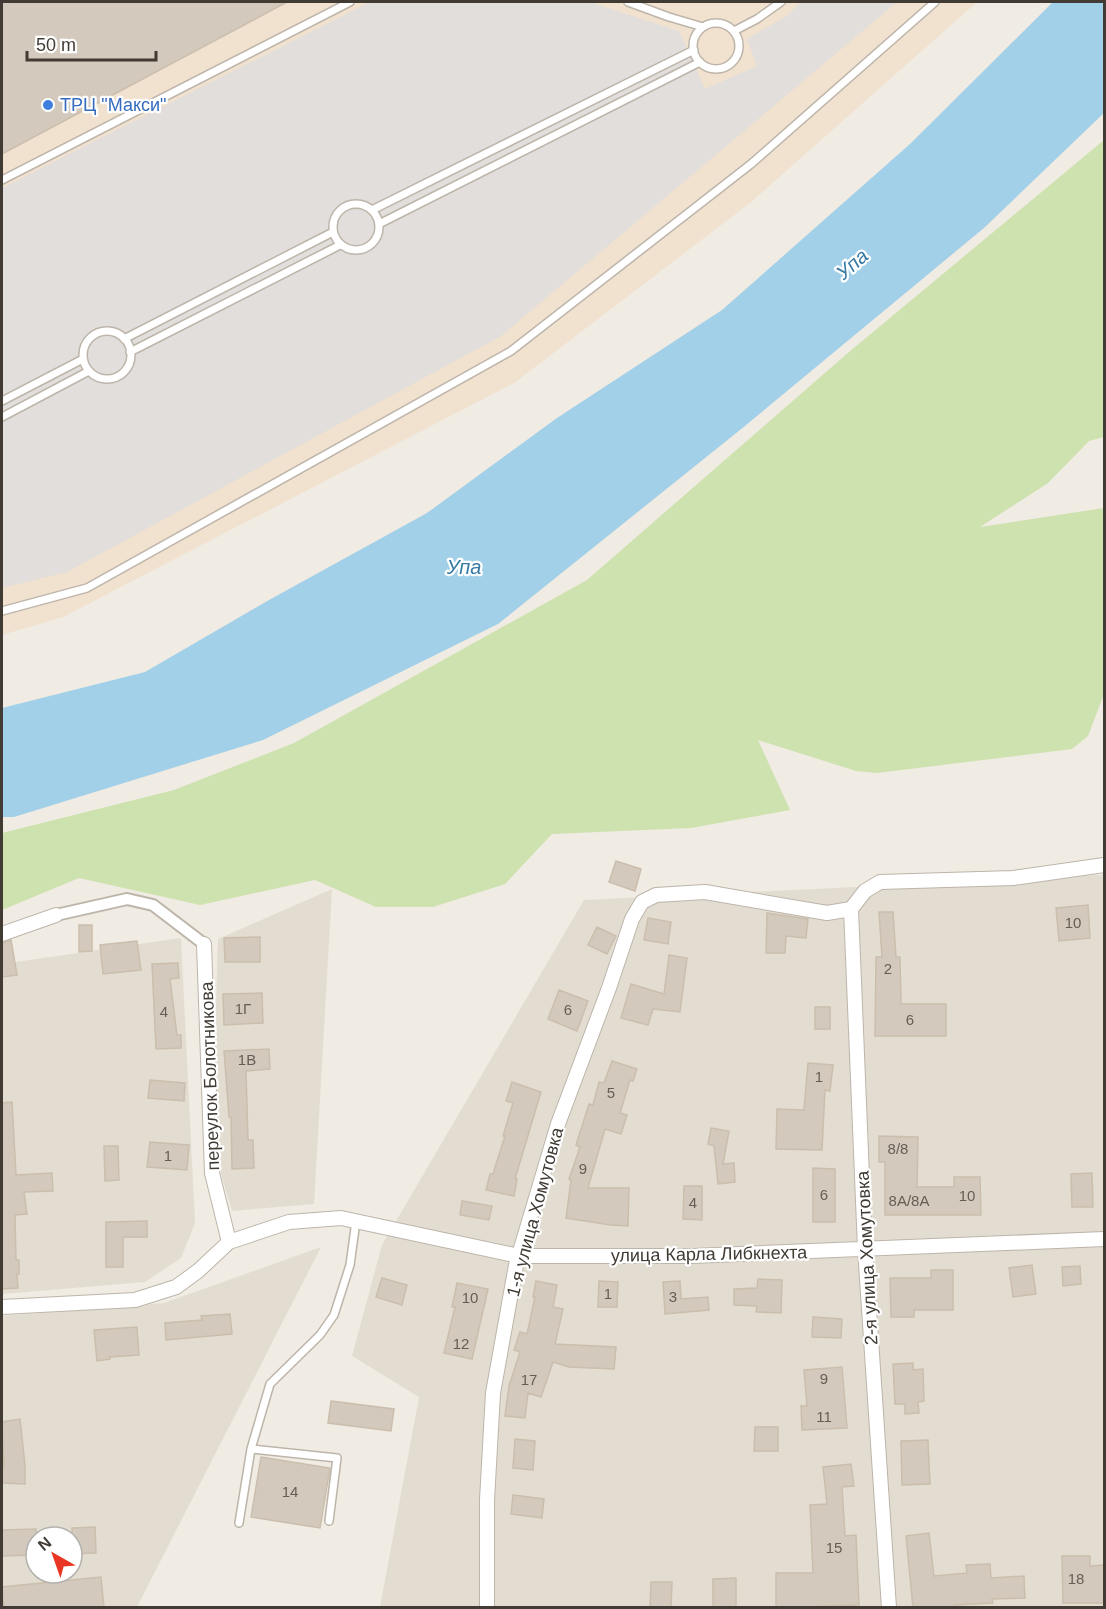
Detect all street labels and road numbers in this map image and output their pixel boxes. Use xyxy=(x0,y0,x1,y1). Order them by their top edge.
street label: переулок Болотникова xyxy=(197,980,223,1171)
street label: 1-я улица Хомутовка xyxy=(503,1124,567,1299)
street label: 2-я улица Хомутовка xyxy=(852,1169,882,1346)
street label: улица Карла Либкнехта xyxy=(611,1242,808,1266)

